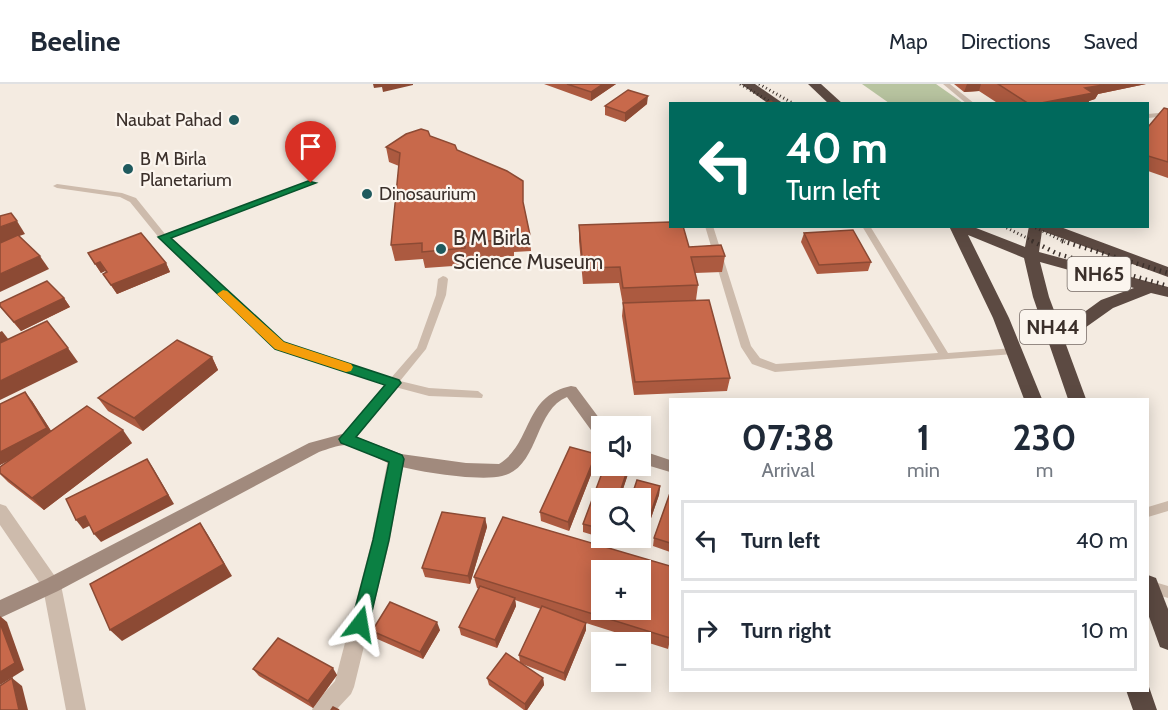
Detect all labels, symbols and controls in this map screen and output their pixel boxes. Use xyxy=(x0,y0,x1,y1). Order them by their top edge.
text: Beeline xyxy=(30,24,120,58)
text: Map xyxy=(889,29,928,54)
text: Directions xyxy=(961,29,1050,54)
text: Saved xyxy=(1083,29,1138,54)
place label: Naubat Pahad xyxy=(116,109,222,131)
marker: Naubat Pahad xyxy=(227,113,241,127)
pin xyxy=(285,121,336,183)
text: 40 m xyxy=(786,122,888,174)
icon: left xyxy=(687,126,765,204)
icon: arrive xyxy=(294,130,327,163)
place label: B M Birla Planetarium xyxy=(140,148,232,191)
marker: B M Birla Planetarium xyxy=(121,162,135,176)
text: Turn left xyxy=(786,174,880,207)
place label: Dinosaurium xyxy=(379,183,476,205)
marker: Dinosaurium xyxy=(360,187,374,201)
place label: B M Birla Science Museum xyxy=(453,225,603,274)
marker: B M Birla Science Museum xyxy=(434,242,448,256)
road number: NH65 xyxy=(1068,257,1130,291)
road number: NH44 xyxy=(1020,310,1086,344)
text: 07:38 xyxy=(742,415,834,459)
text: 1 xyxy=(917,415,930,459)
text: 230 xyxy=(1013,415,1076,459)
map controls xyxy=(591,416,651,692)
button: sound xyxy=(591,416,651,476)
text: Arrival xyxy=(761,458,815,482)
text: min xyxy=(907,458,940,482)
text: m xyxy=(1036,458,1053,482)
button: search xyxy=(591,488,651,548)
icon: left xyxy=(690,524,723,557)
text: Turn left xyxy=(741,527,820,554)
text: 40 m xyxy=(1076,527,1128,554)
button: + xyxy=(591,560,651,620)
position arrow xyxy=(328,592,392,656)
icon: right xyxy=(690,614,723,647)
text: Turn right xyxy=(741,617,831,644)
text: 10 m xyxy=(1081,617,1128,644)
button: − xyxy=(591,632,651,692)

